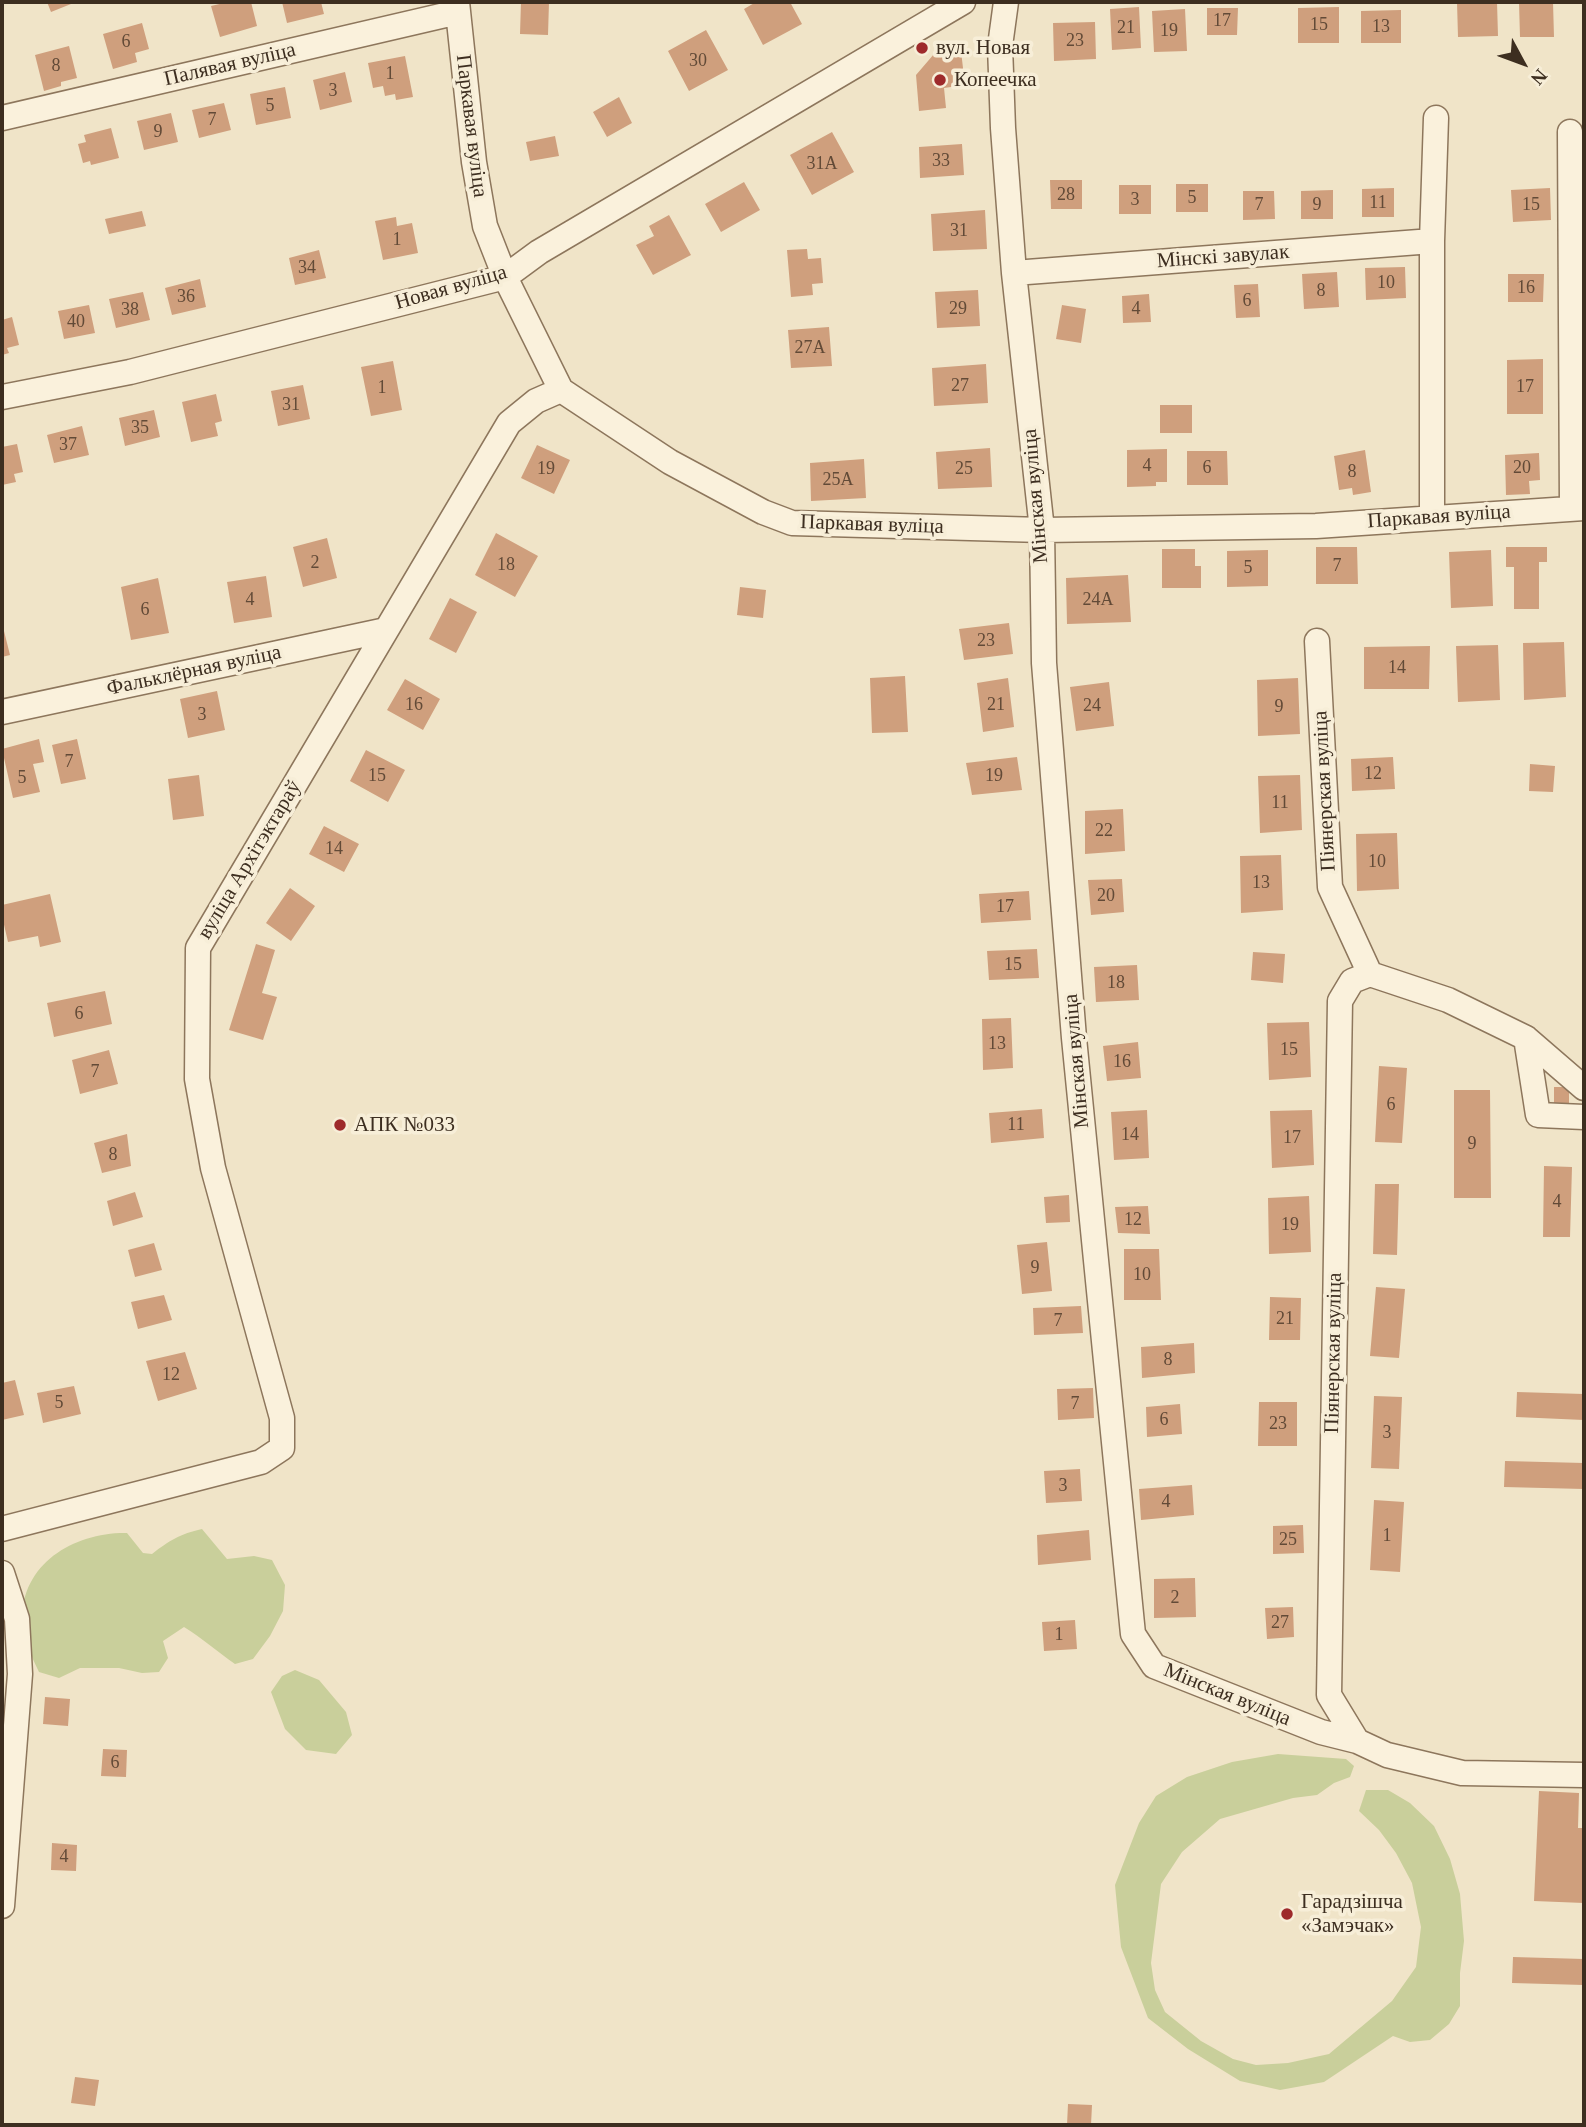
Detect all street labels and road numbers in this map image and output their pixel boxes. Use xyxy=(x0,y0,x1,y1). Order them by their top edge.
street label: Палявая вуліца xyxy=(162,38,298,92)
street label: Паркавая вуліца xyxy=(450,53,492,199)
street label: Мінскі завулак xyxy=(1156,240,1290,274)
street label: Новая вуліца xyxy=(392,260,510,316)
street label: Мінская вуліца xyxy=(1018,428,1054,564)
street label: Паркавая вуліца xyxy=(1366,499,1512,535)
street label: Паркавая вуліца xyxy=(800,510,944,540)
street label: Фальклёрная вуліца xyxy=(104,640,284,702)
street label: Піянерская вуліца xyxy=(1308,710,1342,872)
street label: вуліца Архітэктараў xyxy=(193,776,307,944)
street label: Мінская вуліца xyxy=(1059,993,1095,1129)
street label: Піянерская вуліца xyxy=(1320,1272,1348,1434)
street label: Мінская вуліца xyxy=(1160,1658,1294,1732)

